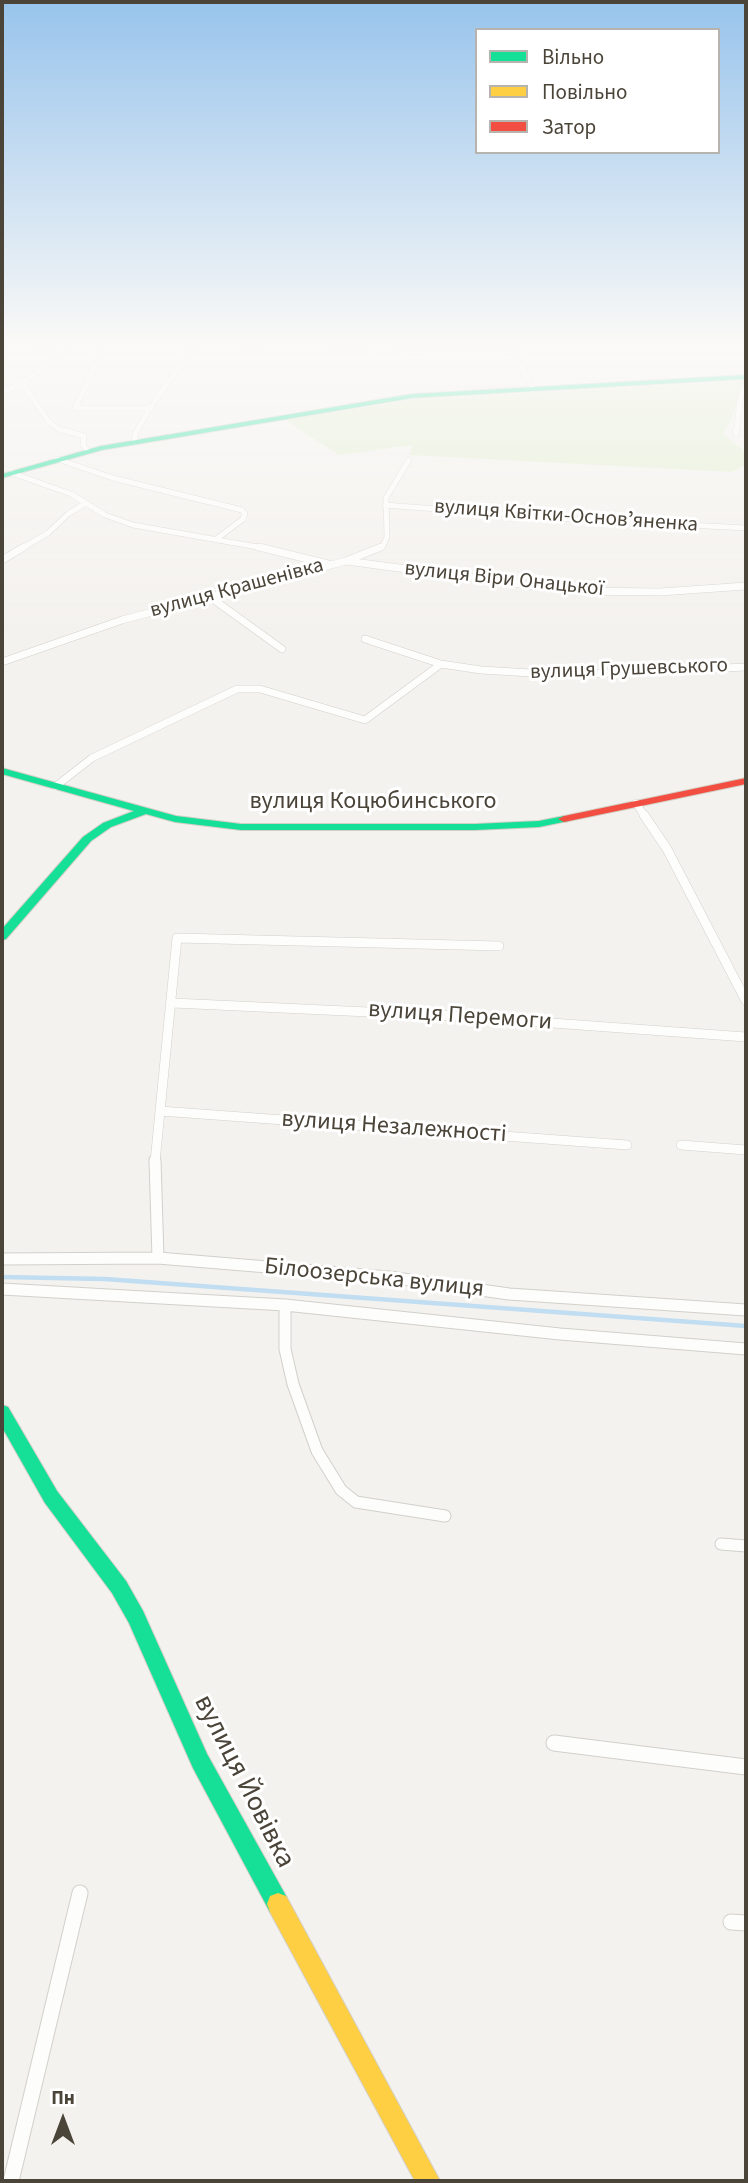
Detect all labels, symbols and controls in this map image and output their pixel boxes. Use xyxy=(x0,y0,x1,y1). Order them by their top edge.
legend xyxy=(475,28,720,154)
text: Вільно xyxy=(542,42,604,72)
text: Повільно xyxy=(542,77,627,107)
text: Затор xyxy=(542,112,596,142)
street label: вулиця Квітки-Основʼяненка xyxy=(433,495,699,539)
street label: вулиця Крашенівка xyxy=(147,554,327,624)
street label: вулиця Віри Онацької xyxy=(403,557,605,603)
street label: вулиця Грушевського xyxy=(530,654,728,686)
street label: вулиця Коцюбинського xyxy=(250,789,496,817)
street label: вулиця Перемоги xyxy=(367,996,553,1038)
street label: вулиця Незалежності xyxy=(280,1106,508,1150)
street label: Білоозерська вулиця xyxy=(263,1253,485,1305)
street label: вулиця Йовівка xyxy=(185,1690,301,1874)
north arrow xyxy=(28,2085,98,2155)
text: Пн xyxy=(51,2085,75,2112)

